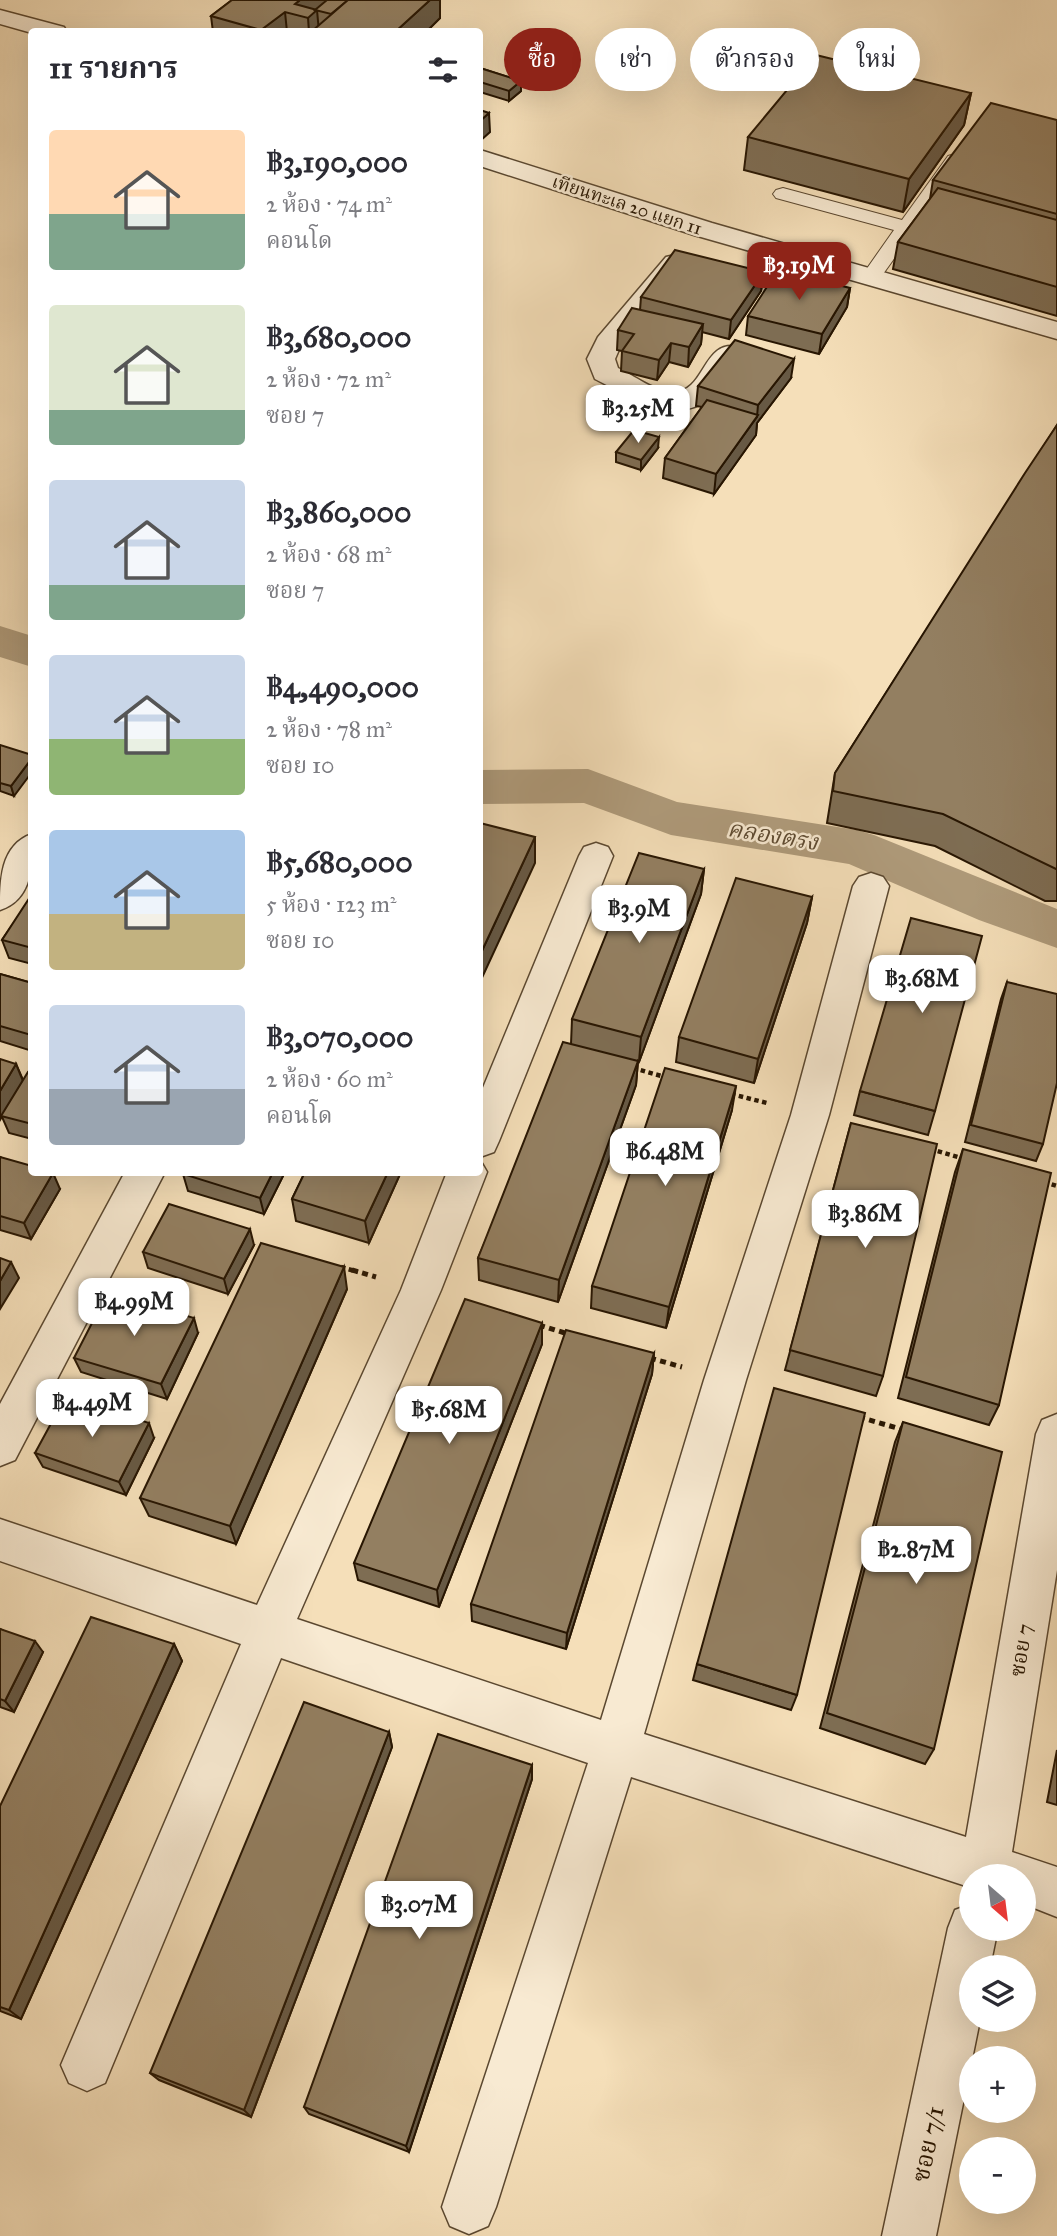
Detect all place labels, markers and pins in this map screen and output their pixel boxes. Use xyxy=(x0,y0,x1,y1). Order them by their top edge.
pin: ฿3.19M xyxy=(742,243,856,302)
pin: ฿3.25M xyxy=(581,386,695,445)
pin: ฿3.9M xyxy=(590,886,688,945)
pin: ฿3.68M xyxy=(865,956,979,1015)
pin: ฿6.48M xyxy=(608,1128,722,1188)
pin: ฿3.86M xyxy=(808,1190,922,1250)
pin: ฿4.99M xyxy=(77,1278,191,1338)
pin: ฿4.49M xyxy=(35,1380,149,1439)
pin: ฿5.68M xyxy=(392,1386,506,1446)
pin: ฿2.87M xyxy=(859,1526,973,1586)
pin: ฿3.07M xyxy=(362,1882,476,1941)

